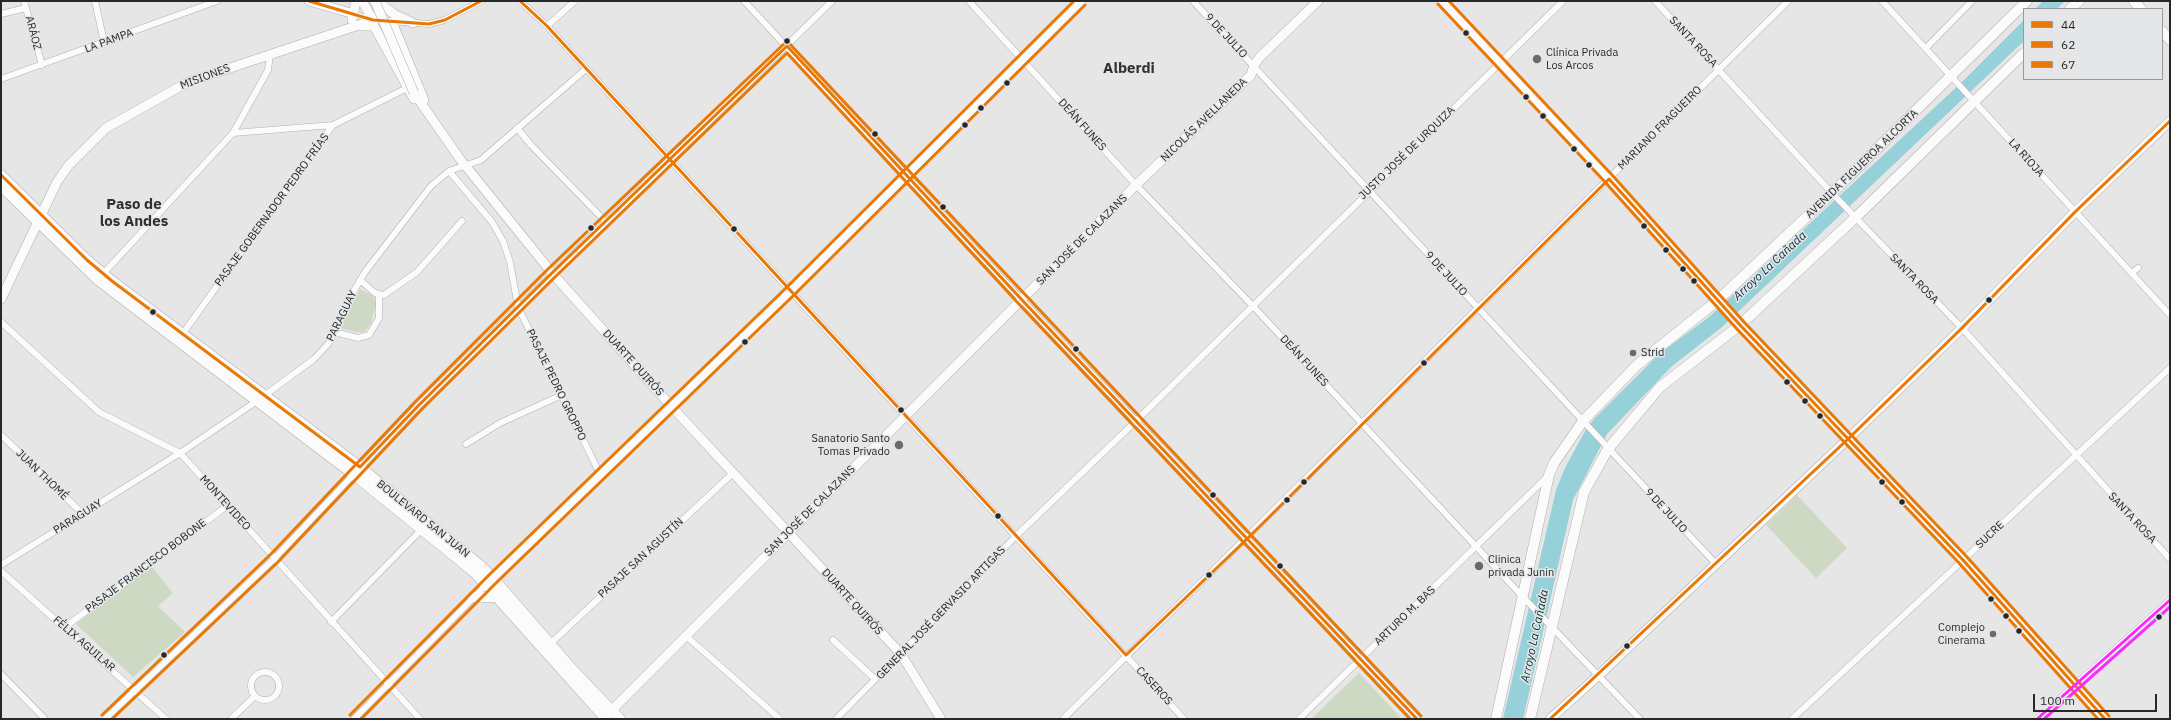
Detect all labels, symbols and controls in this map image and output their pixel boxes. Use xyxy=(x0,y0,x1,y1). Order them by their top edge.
legend xyxy=(2023,8,2163,80)
street label: 9 DE JULIO xyxy=(1202,11,1250,61)
street label: ARÁOZ xyxy=(22,14,44,52)
street label: SANTA ROSA xyxy=(1666,14,1720,70)
text: 44 xyxy=(2061,17,2075,32)
street label: LA PAMPA xyxy=(83,26,135,56)
unlabelled marker xyxy=(1461,28,1471,38)
unlabelled marker xyxy=(782,36,792,46)
text: 62 xyxy=(2061,37,2075,52)
place label: Clínica Privada Los Arcos xyxy=(1546,46,1618,72)
marker: Clínica Privada Los Arcos xyxy=(1531,53,1543,65)
text: 67 xyxy=(2061,57,2075,72)
district label: Alberdi xyxy=(1103,60,1155,78)
street label: MISIONES xyxy=(178,61,232,93)
street label: NICOLÁS AVELLANEDA xyxy=(1158,75,1250,165)
unlabelled marker xyxy=(1002,78,1012,88)
street label: MARIANO FRAGUEIRO xyxy=(1615,83,1705,173)
unlabelled marker xyxy=(1521,92,1531,102)
street label: DEÁN FUNES xyxy=(1055,96,1109,154)
unlabelled marker xyxy=(976,103,986,113)
street label: JUSTO JOSÉ DE URQUIZA xyxy=(1356,104,1458,202)
street label: AVENIDA FIGUEROA ALCORTA xyxy=(1803,107,1921,221)
unlabelled marker xyxy=(1538,111,1548,121)
unlabelled marker xyxy=(960,120,970,130)
unlabelled marker xyxy=(870,129,880,139)
street label: PASAJE GOBERNADOR PEDRO FRÍAS xyxy=(212,131,332,289)
street label: LA RIOJA xyxy=(2005,136,2047,180)
unlabelled marker xyxy=(1569,144,1579,154)
unlabelled marker xyxy=(1584,160,1594,170)
street label: SAN JOSÉ DE CALAZANS xyxy=(1034,192,1130,288)
district label: Paso de los Andes xyxy=(100,196,168,231)
unlabelled marker xyxy=(938,202,948,212)
unlabelled marker xyxy=(1639,221,1649,231)
unlabelled marker xyxy=(586,223,596,233)
unlabelled marker xyxy=(729,224,739,234)
water label: Arroyo La Cañada xyxy=(1730,228,1810,304)
unlabelled marker xyxy=(1661,245,1671,255)
street label: 9 DE JULIO xyxy=(1422,249,1470,299)
street label: SANTA ROSA xyxy=(1887,251,1941,307)
unlabelled marker xyxy=(1678,264,1688,274)
unlabelled marker xyxy=(1689,276,1699,286)
street label: PARAGUAY xyxy=(324,288,360,344)
unlabelled marker xyxy=(1984,295,1994,305)
unlabelled marker xyxy=(148,307,158,317)
street label: PASAJE PEDRO GROPPO xyxy=(523,327,589,443)
street label: DUARTE QUIRÓS xyxy=(600,327,666,399)
street label: DEÁN FUNES xyxy=(1277,333,1331,389)
unlabelled marker xyxy=(740,337,750,347)
unlabelled marker xyxy=(1071,344,1081,354)
place label: Strid xyxy=(1641,346,1664,360)
marker: Strid xyxy=(1628,348,1638,358)
unlabelled marker xyxy=(1419,358,1429,368)
unlabelled marker xyxy=(1782,377,1792,387)
unlabelled marker xyxy=(1800,396,1810,406)
unlabelled marker xyxy=(896,405,906,415)
unlabelled marker xyxy=(1815,411,1825,421)
place label: Sanatorio Santo Tomas Privado xyxy=(812,432,890,458)
marker: Sanatorio Santo Tomas Privado xyxy=(893,439,905,451)
street label: JUAN THOMÉ xyxy=(13,447,71,503)
street label: SAN JOSÉ DE CALAZANS xyxy=(762,463,858,559)
street label: MONTEVIDEO xyxy=(197,473,253,533)
street label: BOULEVARD SAN JUAN xyxy=(374,477,472,561)
unlabelled marker xyxy=(1299,477,1309,487)
unlabelled marker xyxy=(1877,477,1887,487)
street label: 9 DE JULIO xyxy=(1642,486,1690,536)
unlabelled marker xyxy=(1208,490,1218,500)
street label: SANTA ROSA xyxy=(2105,490,2159,546)
unlabelled marker xyxy=(1282,495,1292,505)
street label: PARAGUAY xyxy=(51,497,105,537)
unlabelled marker xyxy=(1897,497,1907,507)
unlabelled marker xyxy=(993,511,1003,521)
street label: PASAJE SAN AGUSTÍN xyxy=(596,515,686,601)
street label: PASAJE FRANCISCO BOBONE xyxy=(83,516,209,616)
street label: SUCRE xyxy=(1973,519,2007,551)
street label: GENERAL JOSÉ GERVASIO ARTIGAS xyxy=(874,544,1008,682)
place label: Clinica privada Junin xyxy=(1488,553,1554,579)
marker: Clinica privada Junin xyxy=(1473,560,1485,572)
unlabelled marker xyxy=(1275,561,1285,571)
street label: DUARTE QUIRÓS xyxy=(819,566,885,638)
unlabelled marker xyxy=(1204,570,1214,580)
street label: ARTURO M. BAS xyxy=(1372,583,1438,649)
water label: Arroyo La Cañada xyxy=(1518,588,1552,684)
unlabelled marker xyxy=(1986,594,1996,604)
unlabelled marker xyxy=(2001,611,2011,621)
unlabelled marker xyxy=(2154,612,2164,622)
street label: FÉLIX AGUILAR xyxy=(50,613,118,675)
place label: Complejo Cinerama xyxy=(1938,621,1985,647)
unlabelled marker xyxy=(2014,626,2024,636)
marker: Complejo Cinerama xyxy=(1988,629,1998,639)
unlabelled marker xyxy=(1622,641,1632,651)
unlabelled marker xyxy=(159,650,169,660)
street label: CASEROS xyxy=(1133,664,1175,708)
scale bar xyxy=(2035,686,2159,712)
text: 100 m xyxy=(2040,693,2075,708)

